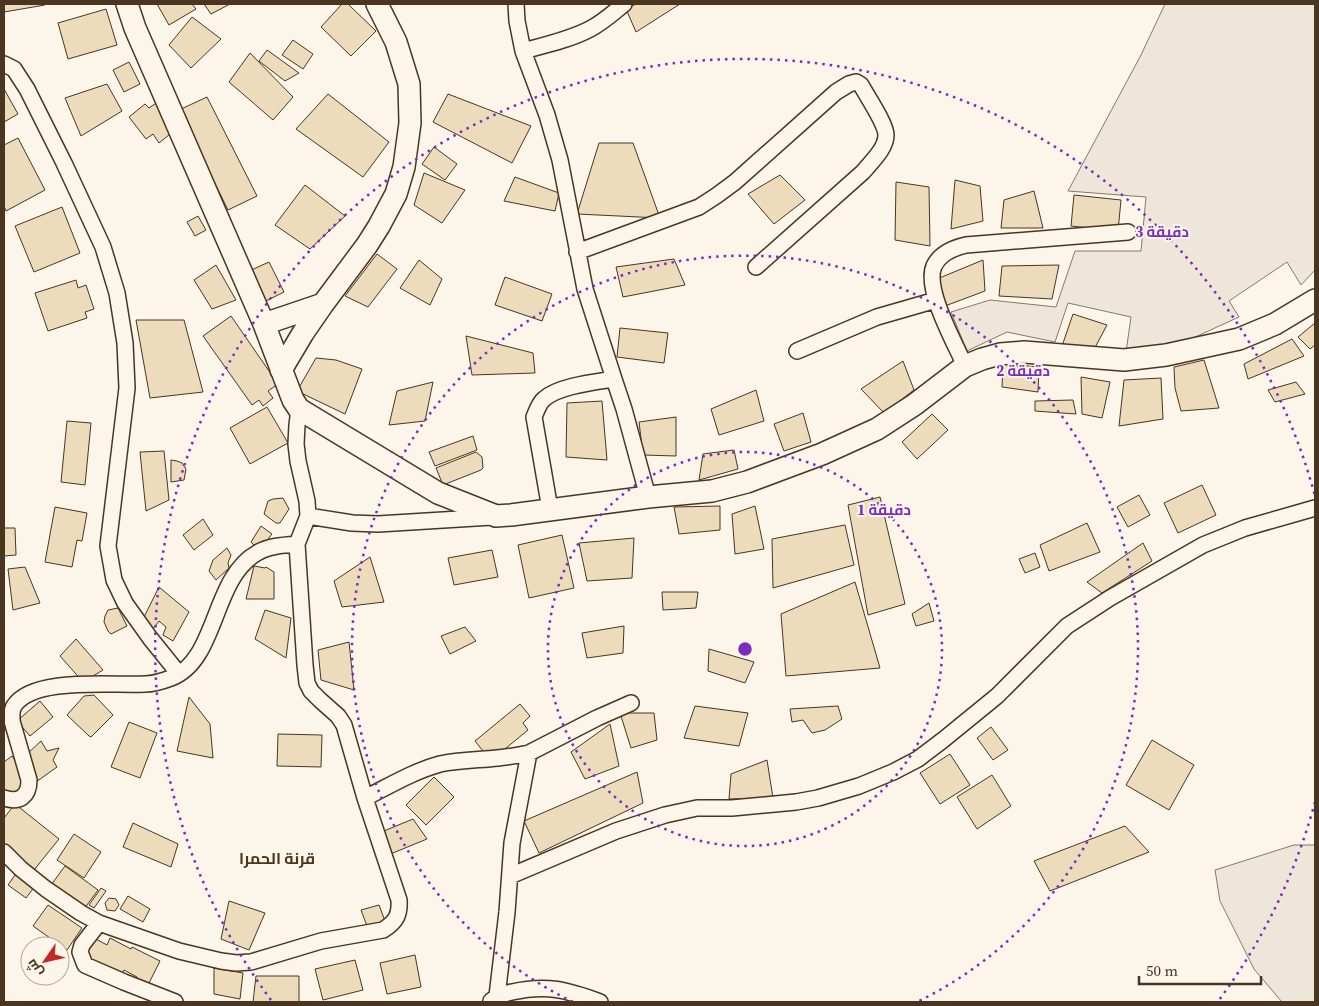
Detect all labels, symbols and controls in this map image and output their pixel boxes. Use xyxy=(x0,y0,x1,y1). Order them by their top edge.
text: 3 دقيقة xyxy=(1135,221,1189,242)
text: 2 دقيقة xyxy=(996,360,1050,381)
text: 1 دقيقة xyxy=(857,499,911,520)
centre of rings xyxy=(736,640,754,658)
district label: قرنة الحمرا xyxy=(239,847,315,869)
north arrow xyxy=(20,936,70,986)
scale bar xyxy=(1139,954,1262,986)
text: ش xyxy=(21,955,48,981)
text: 50 m xyxy=(1146,960,1178,981)

